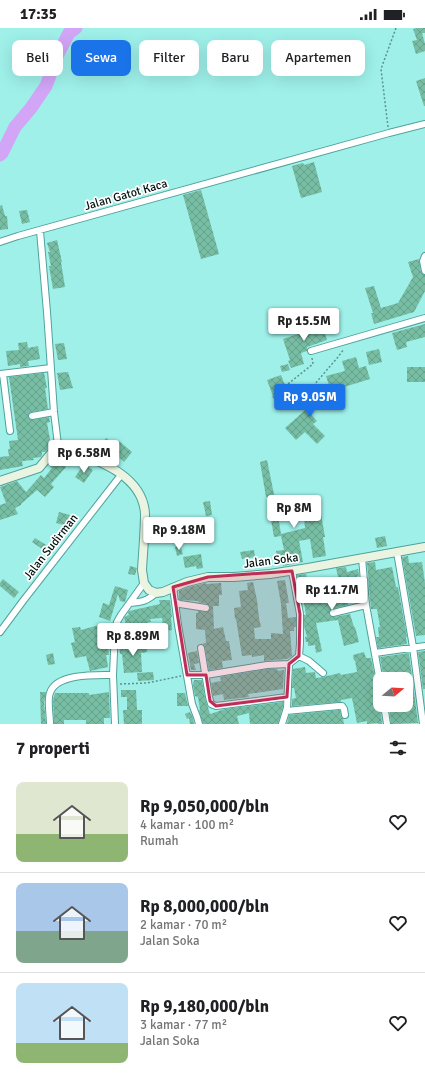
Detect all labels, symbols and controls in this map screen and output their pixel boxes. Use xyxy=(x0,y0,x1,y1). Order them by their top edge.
text: 17:35 xyxy=(20,5,57,23)
chip: Beli xyxy=(12,40,63,76)
chip: Sewa xyxy=(71,40,131,76)
chip: Filter xyxy=(139,40,199,76)
chip: Baru xyxy=(207,40,263,76)
chip: Apartemen xyxy=(271,40,365,76)
street label: Jalan Gatot Kaca xyxy=(83,176,169,214)
pin: Rp 15.5M xyxy=(263,308,345,342)
text: Rp 15.5M xyxy=(277,313,331,329)
pin: Rp 9.05M xyxy=(269,384,351,418)
text: Rp 9.05M xyxy=(283,389,337,405)
pin: Rp 6.58M xyxy=(43,440,125,474)
text: Rp 6.58M xyxy=(57,445,111,461)
pin: Rp 8M xyxy=(266,495,322,529)
text: Rp 8M xyxy=(276,500,312,516)
street label: Jalan Sudirman xyxy=(21,511,81,583)
pin: Rp 9.18M xyxy=(138,517,220,551)
text: Rp 9.18M xyxy=(152,522,206,538)
street label: Jalan Soka xyxy=(243,550,299,572)
pin: Rp 11.7M xyxy=(291,577,373,611)
text: Rp 11.7M xyxy=(305,582,359,598)
pin: Rp 8.89M xyxy=(92,623,174,657)
text: Rp 8.89M xyxy=(106,628,160,644)
north arrow xyxy=(373,672,413,712)
map controls xyxy=(373,672,413,712)
icon: filters xyxy=(387,737,409,759)
text: 7 properti xyxy=(16,738,90,759)
text: Rp 9,050,000/bln xyxy=(140,796,269,817)
icon: home xyxy=(48,798,96,846)
icon: heart xyxy=(387,811,409,833)
text: 4 kamar · 100 m² xyxy=(140,817,234,833)
text: Rumah xyxy=(140,833,179,849)
text: Rp 8,000,000/bln xyxy=(140,896,269,917)
icon: home xyxy=(48,899,96,947)
icon: heart xyxy=(387,912,409,934)
text: 2 kamar · 70 m² xyxy=(140,917,227,933)
text: Jalan Soka xyxy=(140,933,200,949)
text: Rp 9,180,000/bln xyxy=(140,996,269,1017)
icon: home xyxy=(48,999,96,1047)
icon: heart xyxy=(387,1012,409,1034)
text: 3 kamar · 77 m² xyxy=(140,1017,227,1033)
text: Jalan Soka xyxy=(140,1033,200,1049)

